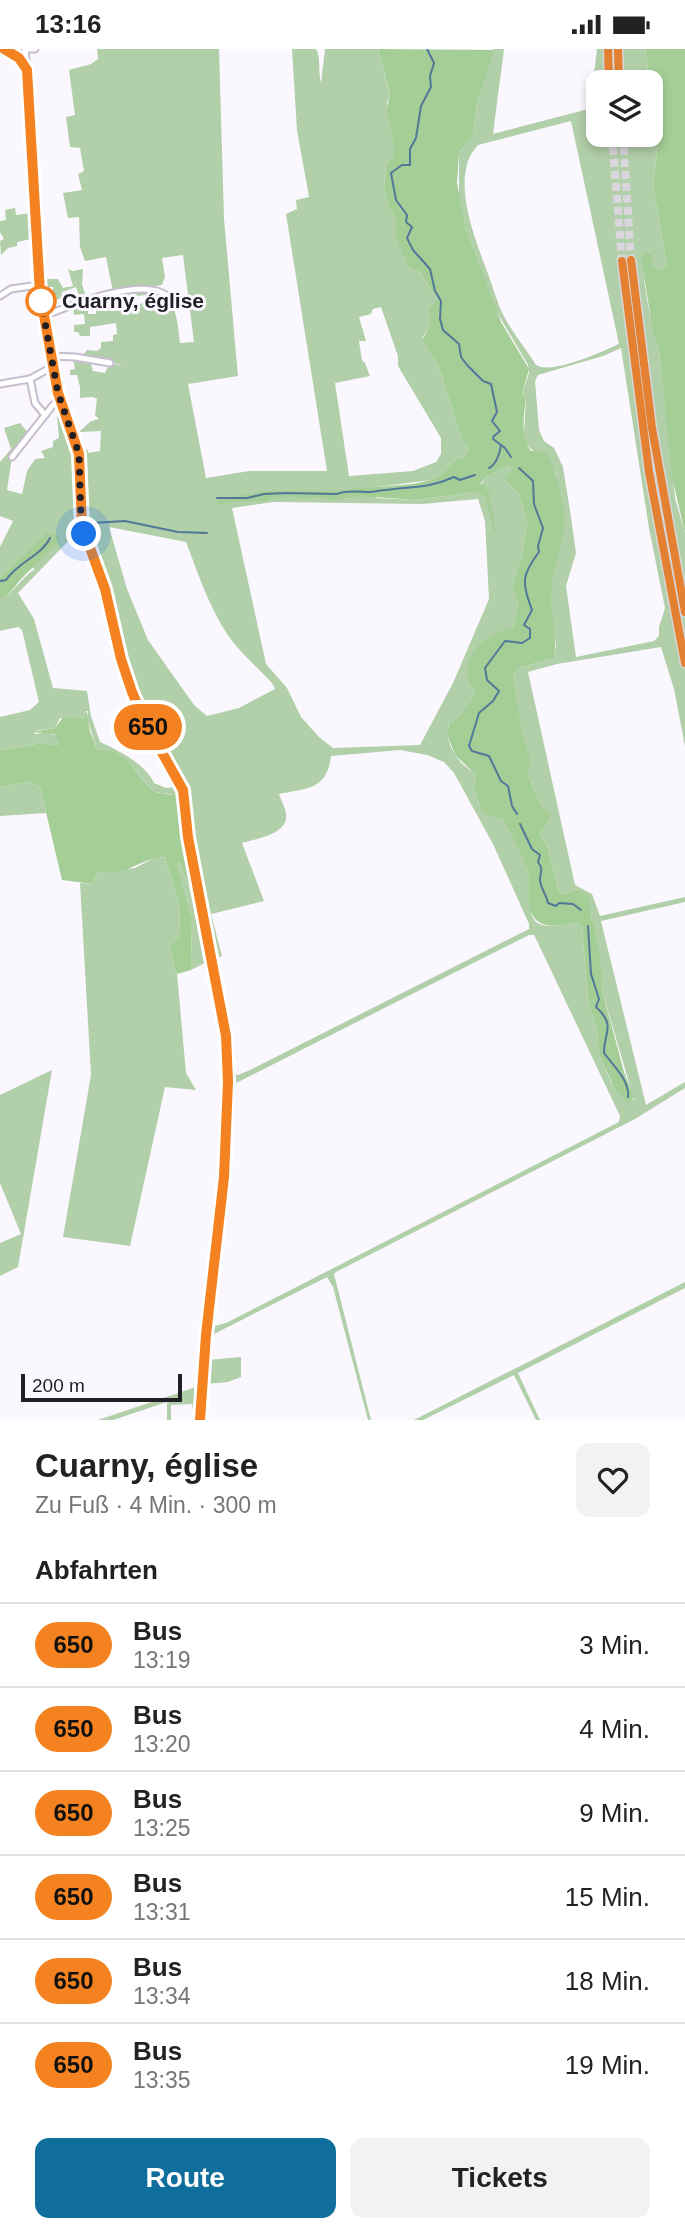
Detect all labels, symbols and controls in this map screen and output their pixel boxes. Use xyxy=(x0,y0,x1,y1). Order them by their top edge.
text: 13:16 xyxy=(35,9,102,39)
map controls xyxy=(586,70,663,147)
button: layers xyxy=(586,70,663,147)
marker: Cuarny, église xyxy=(26,286,56,316)
place label: Cuarny, église xyxy=(62,289,204,312)
your location xyxy=(66,516,101,551)
line badge: 650 xyxy=(108,704,188,750)
text: 650 xyxy=(128,713,168,740)
scale bar xyxy=(21,1371,182,1403)
text: 200 m xyxy=(32,1375,85,1396)
button: heart xyxy=(576,1443,650,1517)
text: Cuarny, église xyxy=(35,1447,258,1484)
text: Zu Fuß · 4 Min. · 300 m xyxy=(35,1492,277,1518)
text: Abfahrten xyxy=(35,1555,158,1585)
text: Bus xyxy=(133,1616,182,1646)
text: 3 Min. xyxy=(579,1630,650,1660)
text: 650 xyxy=(53,1631,94,1658)
text: 13:19 xyxy=(133,1647,191,1673)
text: Bus xyxy=(133,1700,182,1730)
text: 4 Min. xyxy=(579,1714,650,1744)
text: 650 xyxy=(53,1715,94,1742)
text: 13:20 xyxy=(133,1731,191,1757)
text: Bus xyxy=(133,1784,182,1814)
text: 9 Min. xyxy=(579,1798,650,1828)
text: 650 xyxy=(53,1799,94,1826)
text: 13:25 xyxy=(133,1815,191,1841)
text: Bus xyxy=(133,1868,182,1898)
text: 15 Min. xyxy=(565,1882,650,1912)
text: 650 xyxy=(53,1883,94,1910)
text: 13:31 xyxy=(133,1899,191,1925)
text: Bus xyxy=(133,1952,182,1982)
text: 18 Min. xyxy=(565,1966,650,1996)
text: 650 xyxy=(53,1967,94,1994)
text: 13:34 xyxy=(133,1983,191,2009)
text: Bus xyxy=(133,2036,182,2066)
text: 19 Min. xyxy=(565,2050,650,2080)
text: 650 xyxy=(53,2051,94,2078)
text: 13:35 xyxy=(133,2067,191,2093)
button: Route xyxy=(35,2138,336,2218)
button: Tickets xyxy=(350,2138,650,2218)

